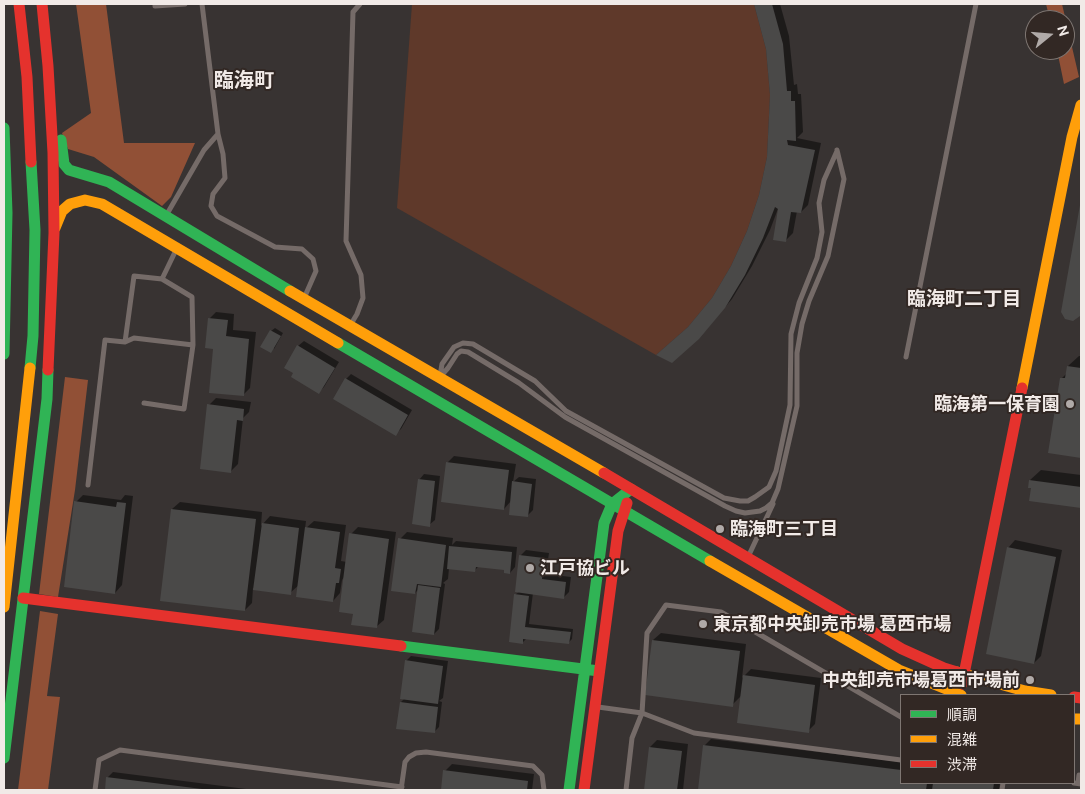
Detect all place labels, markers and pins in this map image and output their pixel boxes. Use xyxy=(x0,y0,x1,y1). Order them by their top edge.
place label: 臨海第一保育園 xyxy=(934,393,1060,415)
marker: 臨海第一保育園 xyxy=(1064,398,1076,410)
place label: 臨海町三丁目 xyxy=(730,518,838,540)
marker: 臨海町三丁目 xyxy=(714,523,726,535)
place label: 江戸協ビル xyxy=(540,557,630,579)
marker: 江戸協ビル xyxy=(524,562,536,574)
place label: 東京都中央卸売市場 葛西市場 xyxy=(713,613,951,635)
marker: 東京都中央卸売市場 葛西市場 xyxy=(697,618,709,630)
place label: 中央卸売市場葛西市場前 xyxy=(822,669,1020,691)
marker: 中央卸売市場葛西市場前 xyxy=(1024,674,1036,686)

